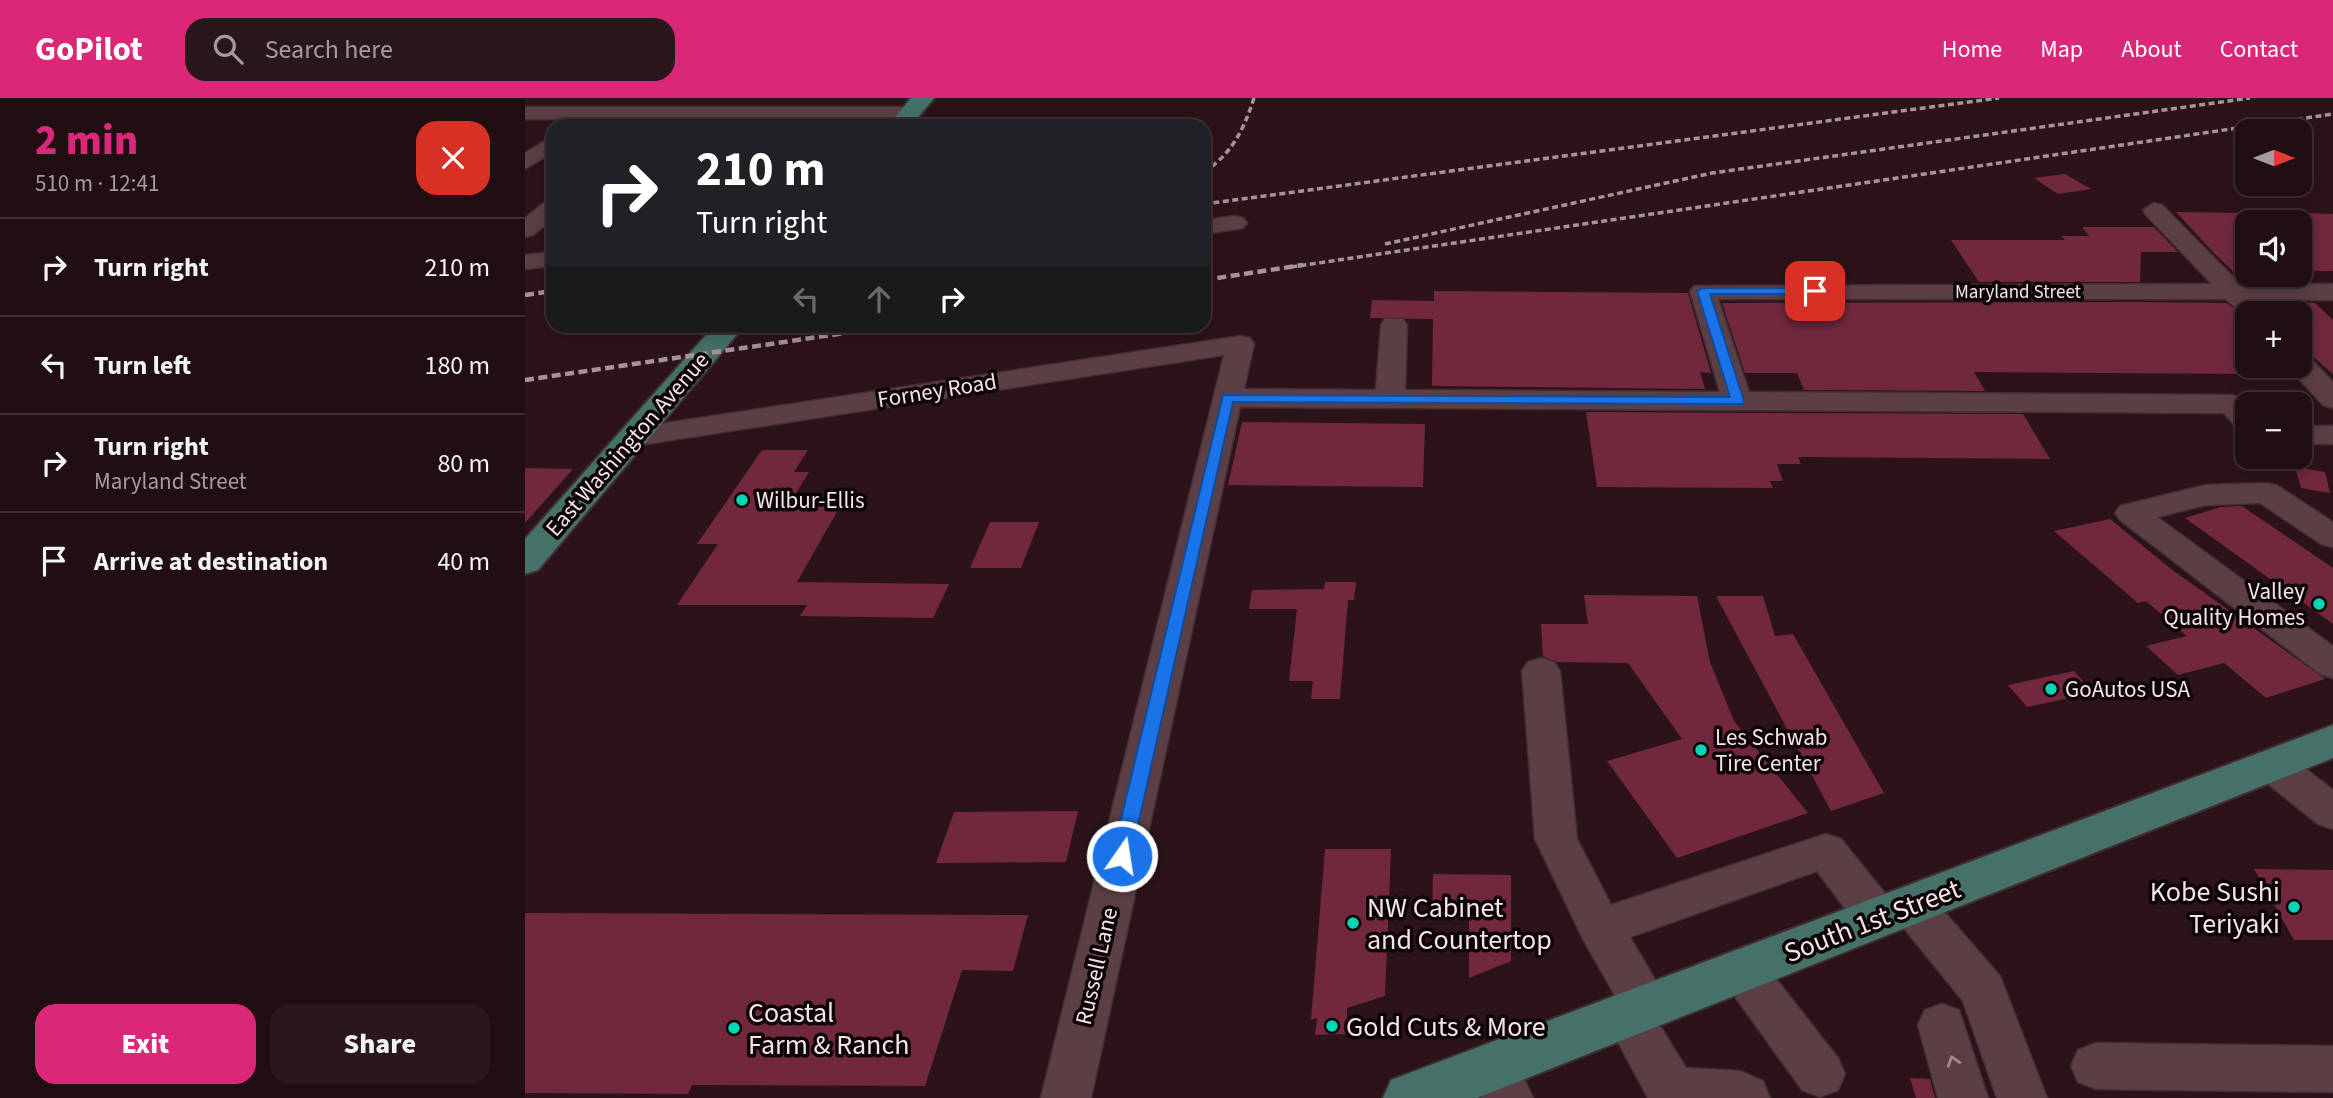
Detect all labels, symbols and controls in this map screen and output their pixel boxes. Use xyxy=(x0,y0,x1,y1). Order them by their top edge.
search box xyxy=(185,18,675,81)
text: GoPilot xyxy=(35,26,143,73)
icon: search xyxy=(209,30,247,68)
text: Search here xyxy=(265,31,393,68)
text: Home xyxy=(1942,32,2002,67)
text: Map xyxy=(2040,32,2083,67)
text: About xyxy=(2121,32,2182,67)
text: Contact xyxy=(2220,32,2298,67)
text: 2 min xyxy=(35,111,138,171)
north arrow xyxy=(2235,119,2312,196)
map controls xyxy=(2235,119,2312,469)
button: close xyxy=(416,121,490,195)
text: 210 m xyxy=(696,135,825,205)
icon: right xyxy=(581,147,672,238)
text: 510 m · 12:41 xyxy=(35,167,159,200)
text: Turn right xyxy=(696,200,827,246)
button: sound xyxy=(2235,210,2312,287)
icon: right xyxy=(35,248,73,286)
text: Turn right xyxy=(94,249,209,286)
text: 210 m xyxy=(424,249,490,286)
pin xyxy=(1785,261,1845,321)
icon: arrive xyxy=(1796,272,1834,310)
street label: Maryland Street xyxy=(1955,279,2082,306)
icon: left xyxy=(787,280,825,318)
icon: ahead xyxy=(860,280,898,318)
icon: right xyxy=(933,280,971,318)
button: + xyxy=(2235,301,2312,378)
street label: East Washington Avenue xyxy=(538,345,717,544)
icon: left xyxy=(35,346,73,384)
text: Turn left xyxy=(94,347,191,384)
text: 180 m xyxy=(424,347,490,384)
street label: Forney Road xyxy=(875,365,999,416)
button: − xyxy=(2235,392,2312,469)
text: Turn right xyxy=(94,428,209,465)
icon: right xyxy=(35,444,73,482)
text: 80 m xyxy=(437,445,490,482)
text: Maryland Street xyxy=(94,465,247,498)
place label: Wilbur-Ellis xyxy=(756,484,865,517)
marker: Wilbur-Ellis xyxy=(734,492,750,508)
icon: arrive xyxy=(35,542,73,580)
text: Arrive at destination xyxy=(94,543,328,580)
text: 40 m xyxy=(437,543,490,580)
place label: Valley Quality Homes xyxy=(2163,575,2305,634)
marker: Valley Quality Homes xyxy=(2311,596,2327,612)
place label: GoAutos USA xyxy=(2065,673,2191,706)
marker: GoAutos USA xyxy=(2043,681,2059,697)
place label: Les Schwab Tire Center xyxy=(1715,721,1827,780)
marker: Les Schwab Tire Center xyxy=(1693,742,1709,758)
position arrow xyxy=(1085,819,1159,893)
street label: South 1st Street xyxy=(1778,869,1967,973)
place label: Kobe Sushi Teriyaki xyxy=(2150,872,2280,944)
place label: NW Cabinet and Countertop xyxy=(1367,888,1552,960)
marker: Kobe Sushi Teriyaki xyxy=(2286,899,2302,915)
street label: Russell Lane xyxy=(1067,904,1126,1028)
marker: NW Cabinet and Countertop xyxy=(1345,915,1361,931)
place label: Coastal Farm & Ranch xyxy=(748,993,909,1065)
button: Exit xyxy=(35,1004,256,1084)
button: Share xyxy=(270,1004,490,1084)
place label: Gold Cuts & More xyxy=(1346,1007,1546,1047)
marker: Gold Cuts & More xyxy=(1324,1018,1340,1034)
marker: Coastal Farm & Ranch xyxy=(726,1020,742,1036)
one-way arrow xyxy=(1946,1056,1961,1068)

